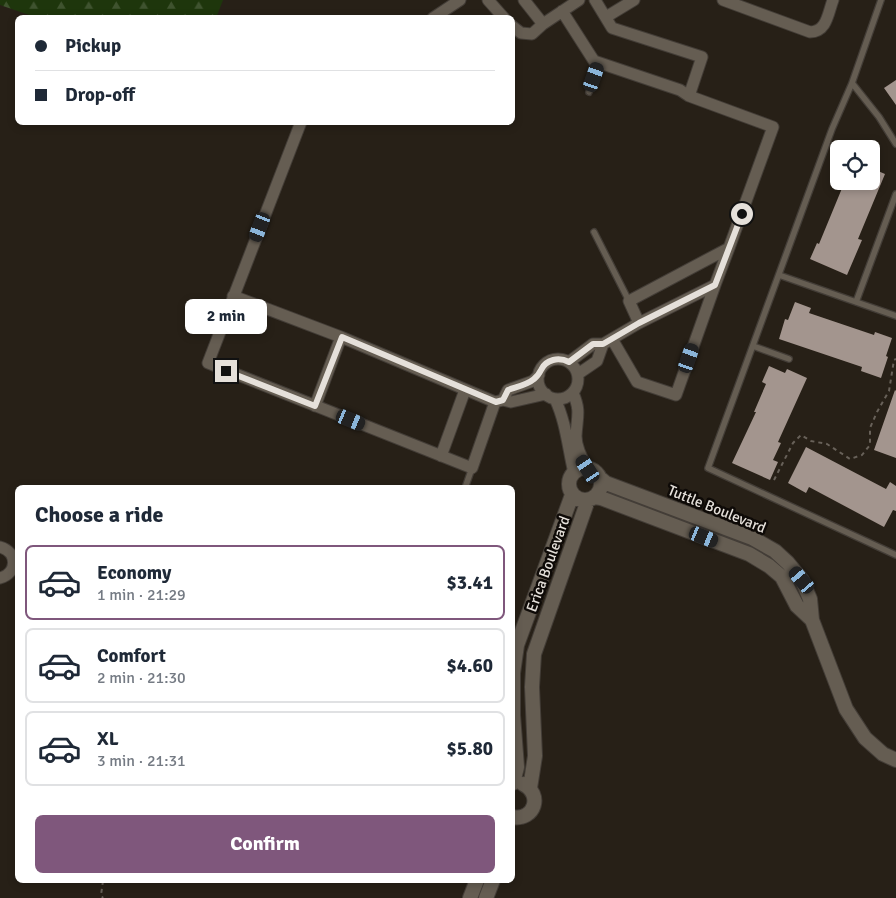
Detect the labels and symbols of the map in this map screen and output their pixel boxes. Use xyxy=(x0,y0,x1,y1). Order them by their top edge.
car xyxy=(582,60,605,94)
route start xyxy=(731,203,753,225)
car xyxy=(247,210,272,244)
callout: 2 min xyxy=(185,298,267,334)
car xyxy=(677,341,700,375)
route end xyxy=(215,360,237,382)
car xyxy=(334,407,367,433)
car xyxy=(573,452,602,486)
street label: Tuttle Boulevard xyxy=(665,481,769,537)
street label: Erica Boulevard xyxy=(522,514,574,614)
car xyxy=(687,524,720,550)
car xyxy=(786,564,817,596)

